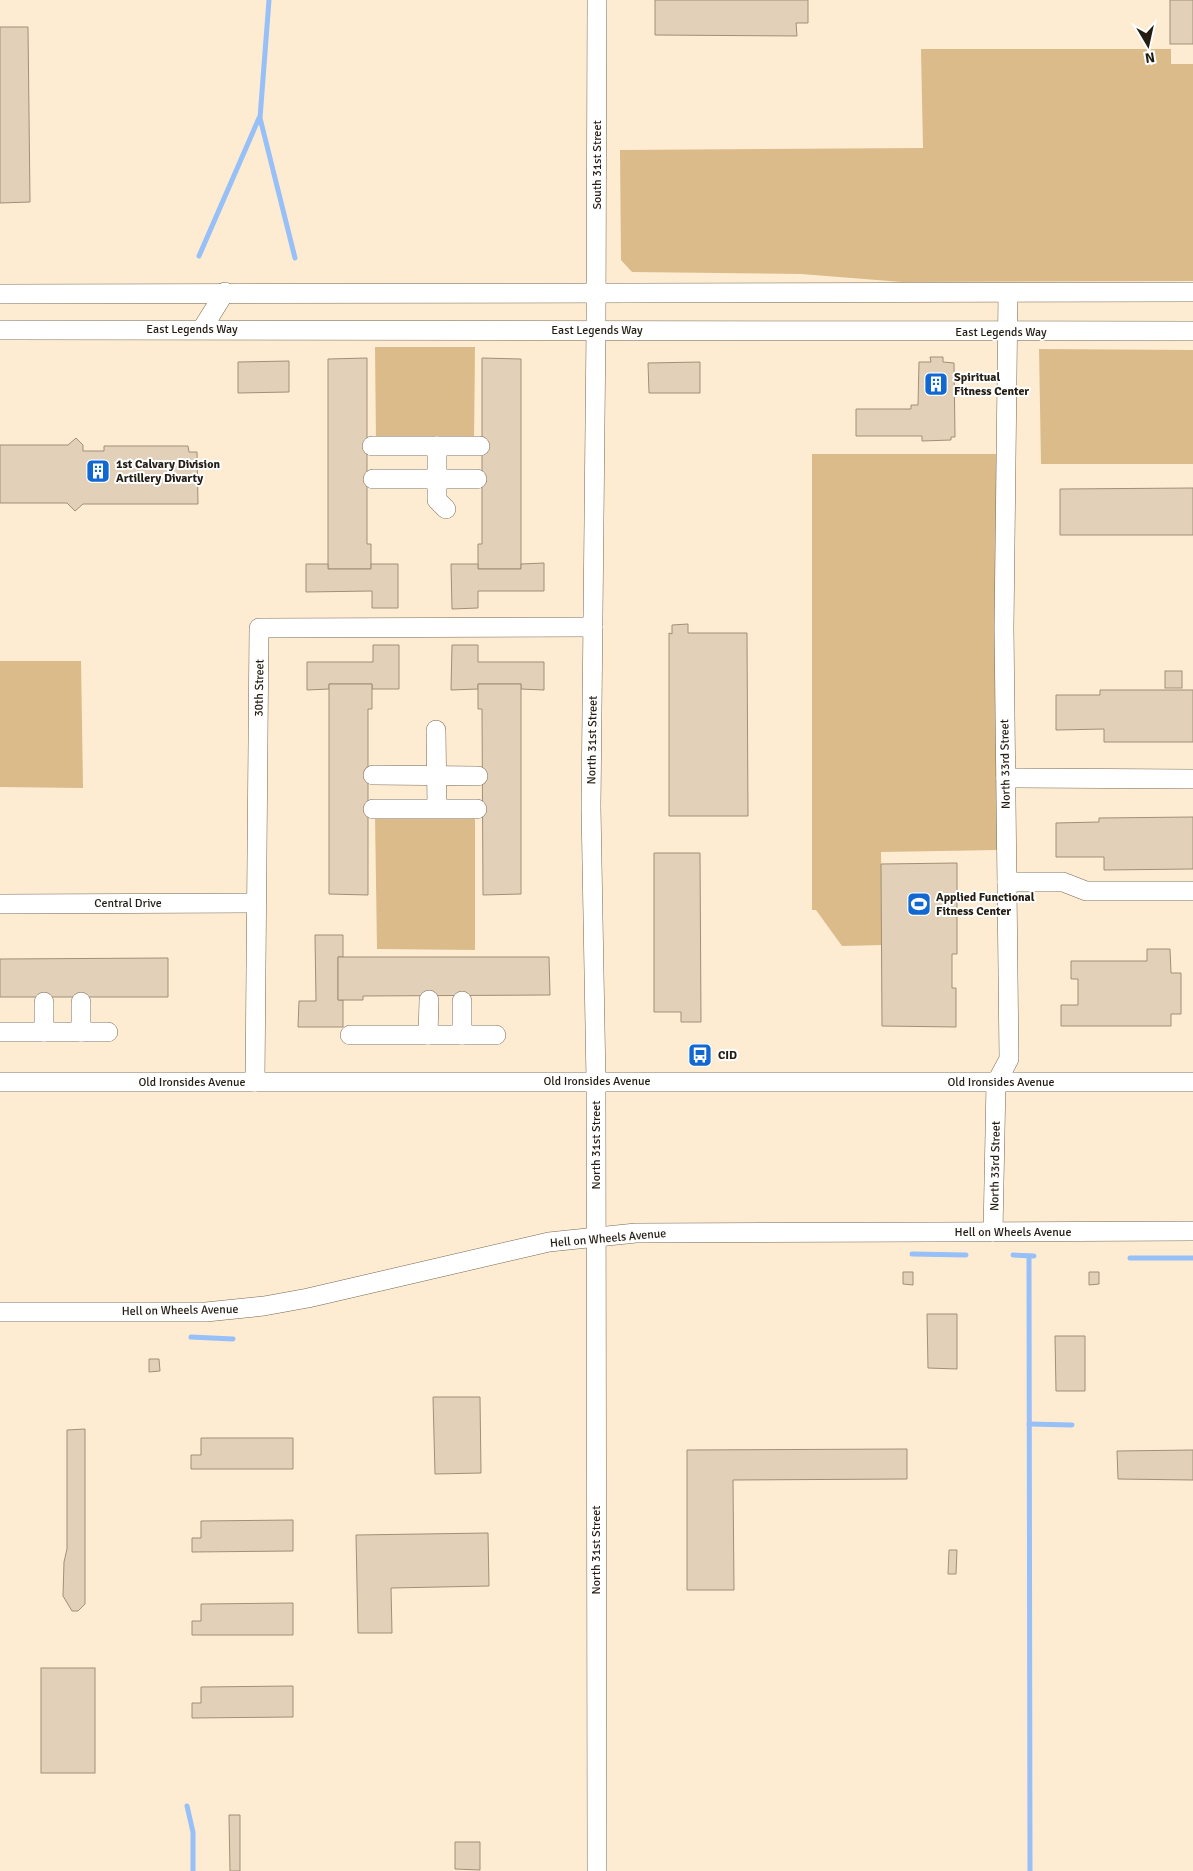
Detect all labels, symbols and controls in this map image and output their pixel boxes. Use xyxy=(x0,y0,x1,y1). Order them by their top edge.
north arrow xyxy=(1123,20,1173,70)
text: N xyxy=(1144,48,1156,67)
street label: South 31st Street xyxy=(590,120,605,210)
street label: East Legends Way xyxy=(146,322,238,337)
street label: East Legends Way xyxy=(551,323,643,338)
street label: East Legends Way xyxy=(955,325,1047,340)
place label: Spiritual Fitness Center xyxy=(954,370,1029,399)
building icon: Spiritual Fitness Center xyxy=(923,371,949,397)
place label: 1st Calvary Division Artillery Divarty xyxy=(116,457,220,486)
building icon: 1st Calvary Division Artillery Divarty xyxy=(85,458,111,484)
street label: 30th Street xyxy=(251,659,268,717)
street label: North 31st Street xyxy=(584,696,601,785)
street label: North 33rd Street xyxy=(997,719,1014,809)
place label: Applied Functional Fitness Center xyxy=(936,890,1035,919)
sports icon: Applied Functional Fitness Center xyxy=(906,891,932,917)
street label: Central Drive xyxy=(94,896,162,911)
bus stop icon: CID xyxy=(687,1042,713,1068)
place label: CID xyxy=(718,1048,737,1063)
street label: Old Ironsides Avenue xyxy=(543,1074,651,1089)
street label: Old Ironsides Avenue xyxy=(138,1075,246,1090)
street label: Old Ironsides Avenue xyxy=(947,1075,1055,1090)
street label: North 31st Street xyxy=(589,1101,604,1189)
street label: North 33rd Street xyxy=(987,1121,1004,1211)
street label: Hell on Wheels Avenue xyxy=(955,1225,1071,1240)
street label: Hell on Wheels Avenue xyxy=(549,1226,667,1251)
street label: Hell on Wheels Avenue xyxy=(121,1302,239,1319)
street label: North 31st Street xyxy=(589,1506,604,1594)

